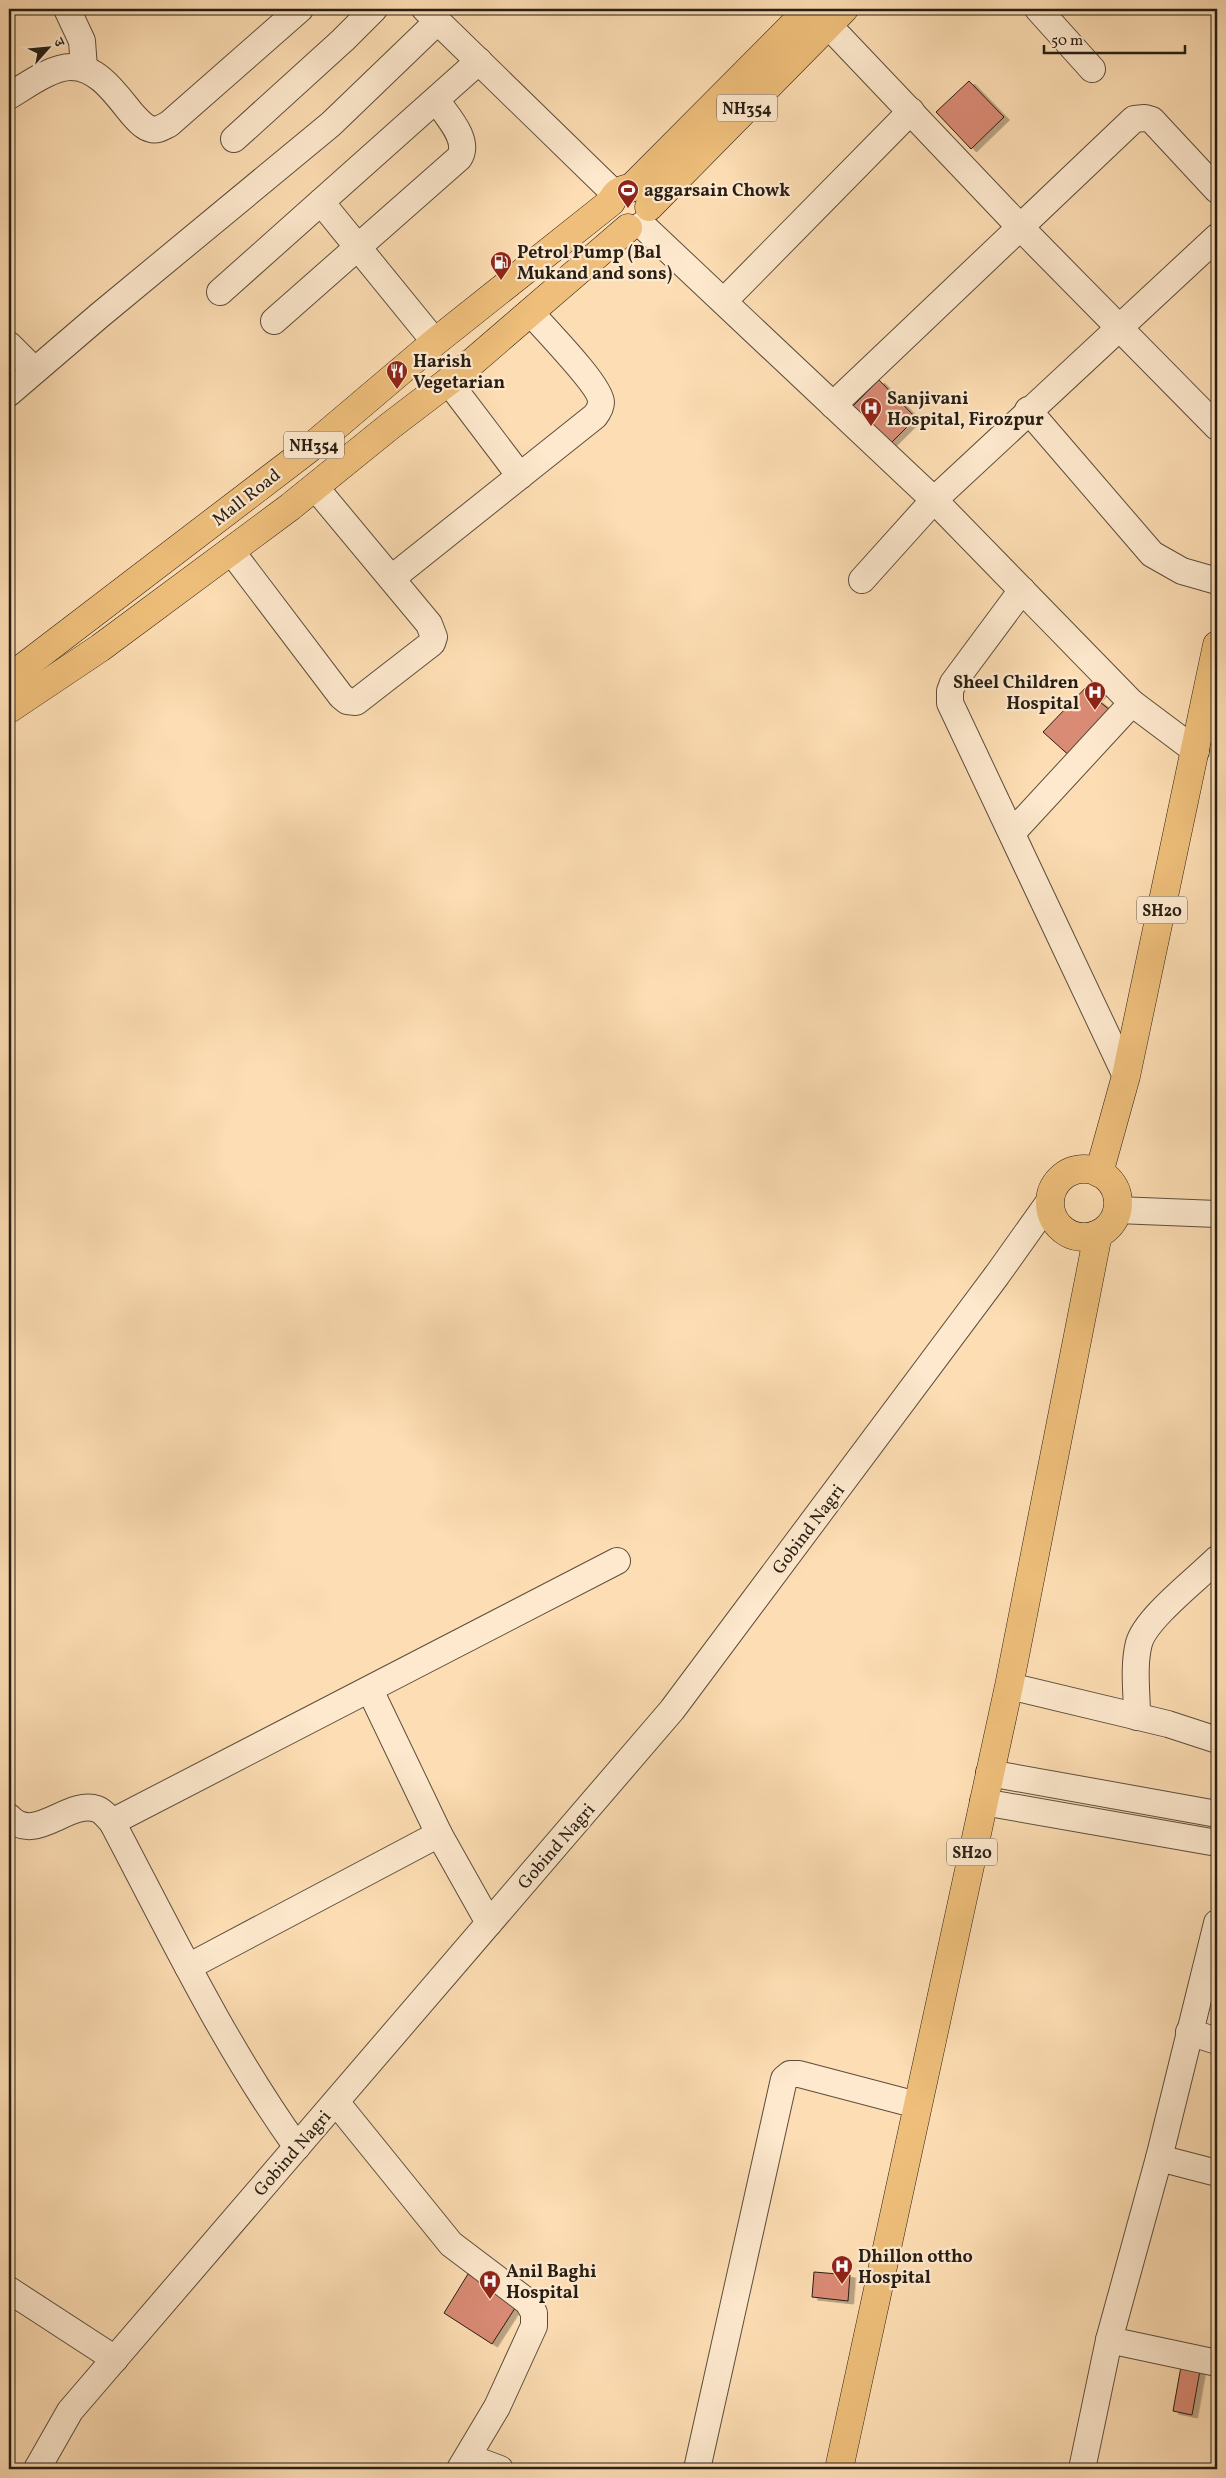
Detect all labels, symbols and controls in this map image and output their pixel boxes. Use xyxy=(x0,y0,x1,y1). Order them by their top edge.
north arrow xyxy=(22,22,72,72)
scale bar xyxy=(1044,22,1185,54)
text: 50 m xyxy=(1051,31,1083,52)
text: उ xyxy=(48,34,69,51)
road number: NH354 xyxy=(717,95,777,122)
sports icon: aggarsain Chowk xyxy=(616,178,640,209)
place label: aggarsain Chowk xyxy=(644,179,790,204)
place label: Petrol Pump (Bal Mukand and sons) xyxy=(517,241,673,287)
fuel station icon: Petrol Pump (Bal Mukand and sons) xyxy=(489,250,513,281)
place label: Harish Vegetarian xyxy=(413,350,505,396)
restaurant icon: Harish Vegetarian xyxy=(385,359,409,390)
place label: Sanjivani Hospital, Firozpur xyxy=(887,387,1044,433)
hospital icon: Sanjivani Hospital, Firozpur xyxy=(859,396,883,427)
road number: NH354 xyxy=(284,432,344,458)
street label: Mall Road xyxy=(207,463,286,533)
place label: Sheel Children Hospital xyxy=(953,671,1079,717)
hospital icon: Sheel Children Hospital xyxy=(1083,680,1107,711)
road number: SH20 xyxy=(1137,896,1187,924)
street label: Gobind Nagri xyxy=(767,1480,851,1580)
street label: Gobind Nagri xyxy=(513,1798,602,1895)
road number: SH20 xyxy=(947,1838,997,1865)
street label: Gobind Nagri xyxy=(249,2105,338,2202)
place label: Dhillon ottho Hospital xyxy=(858,2245,973,2291)
hospital icon: Dhillon ottho Hospital xyxy=(830,2254,854,2285)
place label: Anil Baghi Hospital xyxy=(506,2260,597,2306)
hospital icon: Anil Baghi Hospital xyxy=(478,2269,502,2300)

